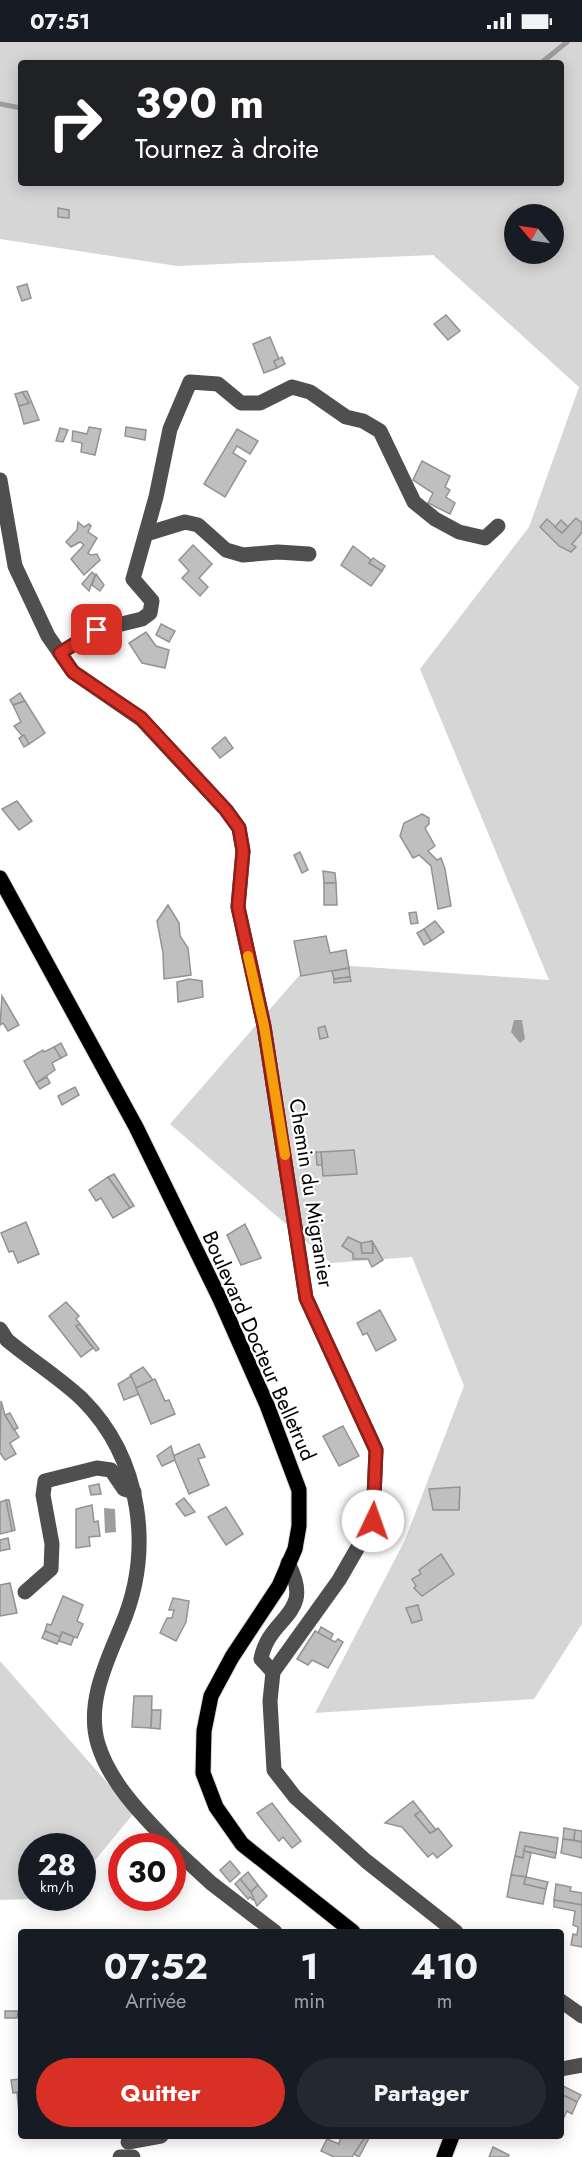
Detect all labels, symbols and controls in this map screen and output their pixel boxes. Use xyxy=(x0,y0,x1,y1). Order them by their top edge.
text: 07:51 xyxy=(30,5,90,37)
text: 390 m xyxy=(135,73,264,134)
icon: right xyxy=(36,84,114,162)
text: Tournez à droite xyxy=(135,129,319,168)
north arrow xyxy=(504,204,564,264)
map controls xyxy=(504,204,564,264)
pin xyxy=(71,604,122,655)
icon: arrive xyxy=(80,613,113,646)
street label: Chemin du Migranier xyxy=(281,1096,341,1290)
street label: Boulevard Docteur Belletrud xyxy=(195,1226,323,1466)
position arrow xyxy=(341,1489,405,1553)
speed limit sign: 30 xyxy=(108,1833,186,1911)
text: 28 xyxy=(38,1843,76,1886)
text: km/h xyxy=(40,1876,74,1898)
text: 07:52 xyxy=(104,1940,208,1992)
text: 1 xyxy=(300,1940,318,1992)
text: 410 xyxy=(411,1940,478,1992)
text: Arrivée xyxy=(125,1987,186,2016)
text: min xyxy=(294,1987,325,2016)
text: m xyxy=(437,1987,452,2016)
button: Quitter xyxy=(36,2058,285,2127)
button: Partager xyxy=(297,2058,546,2127)

